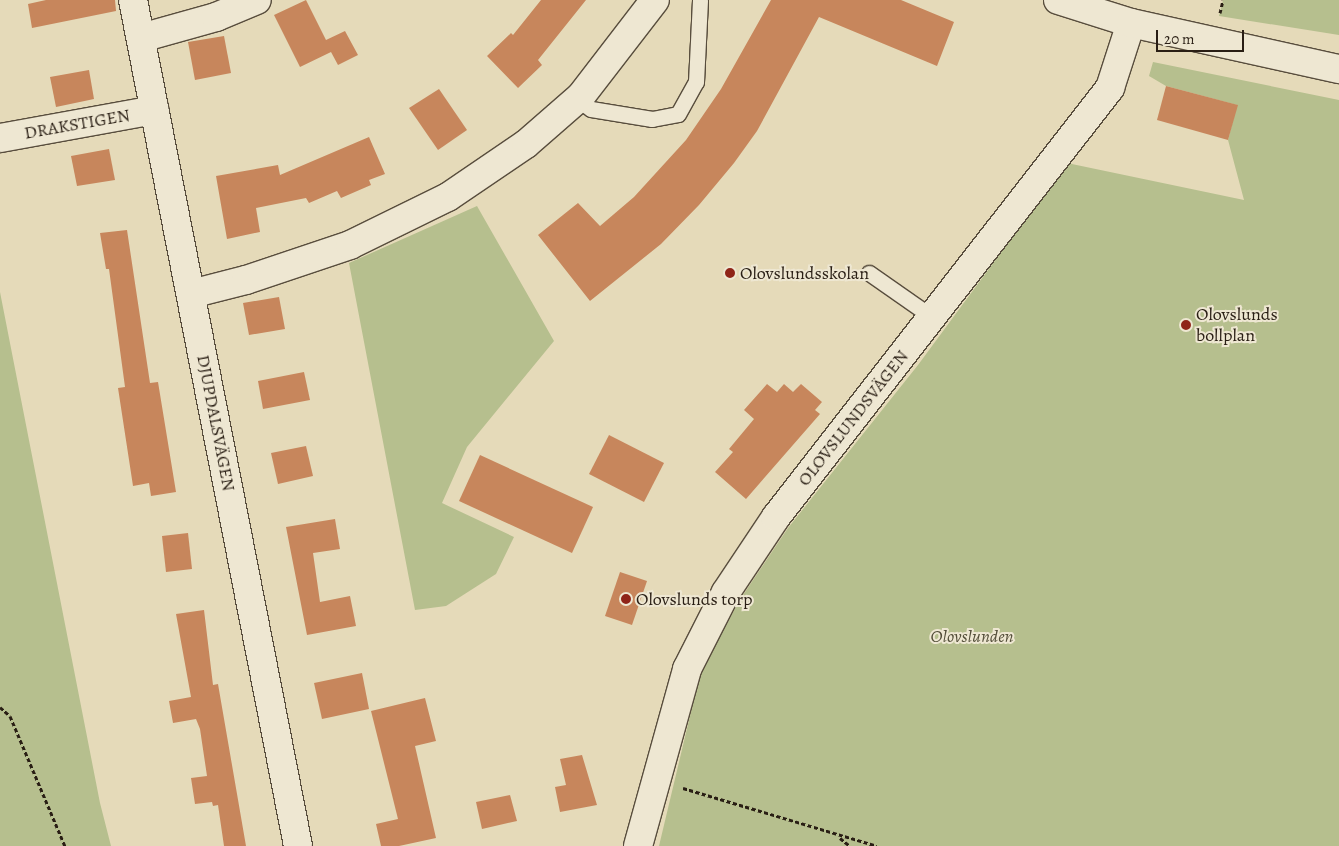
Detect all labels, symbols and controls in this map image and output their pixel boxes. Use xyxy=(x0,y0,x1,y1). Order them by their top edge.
scale bar xyxy=(1159,20,1246,52)
text: 20 m xyxy=(1164,29,1195,49)
street label: DRAKSTIGEN xyxy=(22,104,132,144)
place label: Olovslundsskolan xyxy=(740,262,869,284)
marker: Olovslundsskolan xyxy=(724,267,736,279)
place label: Olovslunds bollplan xyxy=(1196,304,1278,346)
marker: Olovslunds bollplan xyxy=(1180,319,1192,331)
street label: OLOVSLUNDSVÄGEN xyxy=(793,346,913,490)
street label: DJUPDALSVÄGEN xyxy=(192,353,240,493)
place label: Olovslunds torp xyxy=(636,588,753,610)
marker: Olovslunds torp xyxy=(620,593,632,605)
park label: Olovslunden xyxy=(930,625,1014,647)

